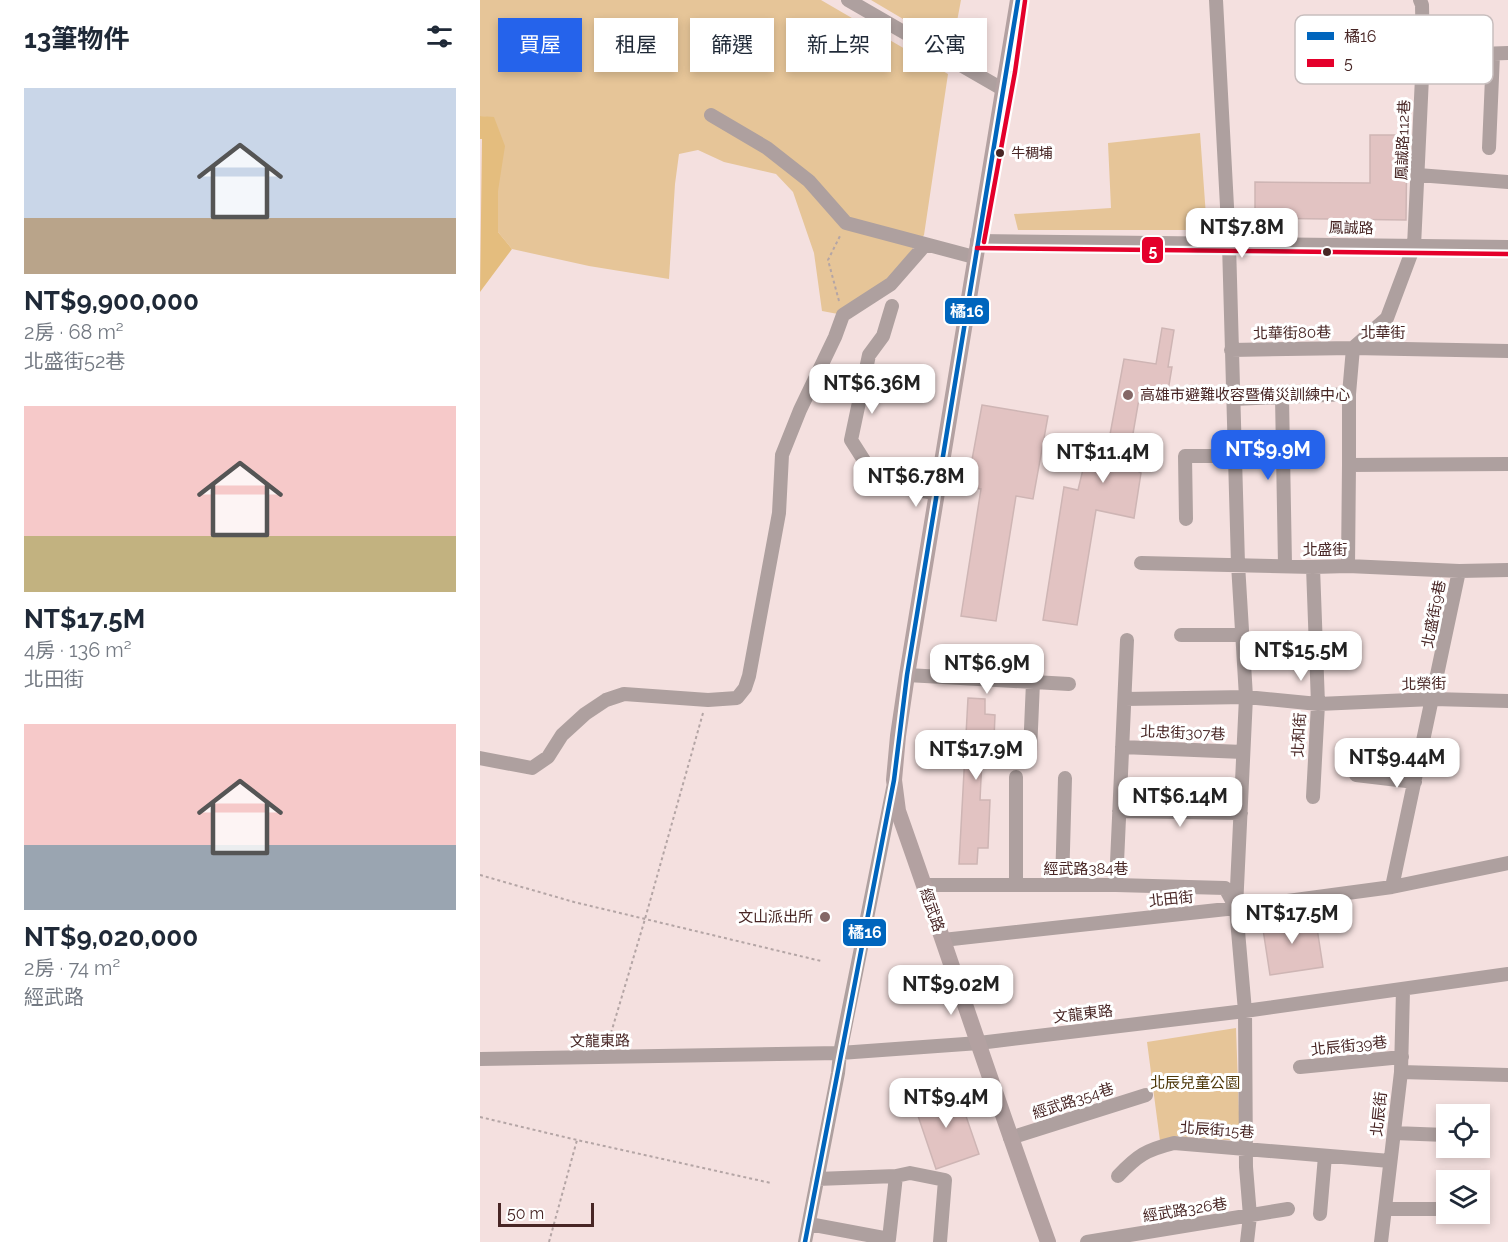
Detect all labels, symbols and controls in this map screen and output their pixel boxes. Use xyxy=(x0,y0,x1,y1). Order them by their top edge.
legend xyxy=(1295,15,1493,84)
chip: 買屋 xyxy=(498,18,582,72)
chip: 租屋 xyxy=(594,18,678,72)
chip: 篩選 xyxy=(690,18,774,72)
chip: 新上架 xyxy=(786,18,891,72)
chip: 公寓 xyxy=(903,18,987,72)
icon: filters xyxy=(423,20,456,53)
text: 13筆物件 xyxy=(24,24,129,54)
text: 橘16 xyxy=(1344,27,1377,46)
text: 5 xyxy=(1344,54,1353,73)
street label: 鳳誠路112巷 xyxy=(1393,99,1413,181)
icon: home xyxy=(186,127,294,235)
place label: 牛稠埔 xyxy=(1011,145,1053,161)
marker: 牛稠埔 xyxy=(994,147,1006,159)
pin: NT$7.8M xyxy=(1187,208,1297,259)
text: NT$7.8M xyxy=(1200,215,1284,239)
street label: 鳳誠路 xyxy=(1328,219,1374,237)
line badge: 5 xyxy=(1141,236,1164,264)
text: 5 xyxy=(1149,241,1158,260)
unlabelled marker xyxy=(1321,246,1333,258)
text: NT$9,900,000 xyxy=(24,286,199,316)
line badge: 橘16 xyxy=(944,297,990,325)
text: 橘16 xyxy=(949,302,984,321)
text: 2房 · 68 m² xyxy=(24,320,124,344)
street label: 北華街80巷 xyxy=(1253,323,1331,343)
street label: 北華街 xyxy=(1360,324,1406,342)
text: 北盛街52巷 xyxy=(24,349,125,373)
pin: NT$6.36M xyxy=(810,364,934,415)
text: NT$6.36M xyxy=(823,371,921,395)
place label: 高雄市避難收容暨備災訓練中心 xyxy=(1140,386,1350,404)
marker: 高雄市避難收容暨備災訓練中心 xyxy=(1121,388,1135,402)
pin: NT$9.9M xyxy=(1213,430,1323,481)
pin: NT$11.4M xyxy=(1041,433,1165,484)
text: NT$9.9M xyxy=(1225,437,1311,461)
text: NT$11.4M xyxy=(1056,440,1150,464)
icon: home xyxy=(186,445,294,553)
pin: NT$6.78M xyxy=(854,457,978,508)
text: NT$6.78M xyxy=(867,464,965,488)
street label: 北盛街 xyxy=(1302,541,1348,559)
street label: 北盛街9巷 xyxy=(1419,579,1449,649)
text: NT$17.5M xyxy=(24,604,145,634)
pin: NT$15.5M xyxy=(1239,631,1363,682)
text: 4房 · 136 m² xyxy=(24,638,131,662)
text: NT$15.5M xyxy=(1254,638,1348,662)
pin: NT$6.9M xyxy=(932,644,1042,695)
text: NT$6.9M xyxy=(944,651,1030,675)
text: 北田街 xyxy=(24,667,84,691)
street label: 北榮街 xyxy=(1401,675,1447,693)
street label: 北和街 xyxy=(1289,712,1309,758)
street label: 北忠街307巷 xyxy=(1140,723,1226,743)
pin: NT$17.9M xyxy=(914,730,1038,781)
text: NT$17.9M xyxy=(929,737,1023,761)
pin: NT$9.44M xyxy=(1335,738,1459,789)
text: NT$9.44M xyxy=(1349,745,1445,769)
icon: home xyxy=(186,763,294,871)
pin: NT$6.14M xyxy=(1118,777,1242,828)
text: NT$6.14M xyxy=(1132,784,1228,808)
street label: 經武路384巷 xyxy=(1043,860,1129,878)
street label: 經武路 xyxy=(916,886,948,934)
street label: 北田街 xyxy=(1148,888,1194,910)
pin: NT$17.5M xyxy=(1230,894,1354,945)
text: NT$17.5M xyxy=(1245,901,1339,925)
place label: 文山派出所 xyxy=(738,908,813,926)
marker: 文山派出所 xyxy=(818,910,832,924)
line badge: 橘16 xyxy=(842,918,887,947)
text: NT$9,020,000 xyxy=(24,922,198,952)
text: 橘16 xyxy=(847,923,882,942)
text: 2房 · 74 m² xyxy=(24,956,120,980)
pin: NT$9.02M xyxy=(889,965,1013,1016)
text: NT$9.02M xyxy=(902,972,1000,996)
text: 經武路 xyxy=(24,985,84,1009)
street label: 文龍東路 xyxy=(1052,1001,1114,1027)
street label: 文龍東路 xyxy=(570,1031,630,1051)
street label: 北辰街39巷 xyxy=(1310,1033,1388,1059)
park label: 北辰兒童公園 xyxy=(1150,1074,1240,1092)
pin: NT$9.4M xyxy=(891,1078,1001,1129)
street label: 經武路354巷 xyxy=(1030,1079,1116,1123)
text: NT$9.4M xyxy=(903,1085,989,1109)
street label: 北辰街 xyxy=(1368,1091,1390,1137)
map controls xyxy=(1436,1104,1490,1224)
button: locate xyxy=(1436,1104,1490,1158)
street label: 北辰街15巷 xyxy=(1179,1118,1255,1142)
button: layers xyxy=(1436,1170,1490,1224)
street label: 經武路326巷 xyxy=(1142,1194,1228,1226)
scale bar xyxy=(498,1200,594,1228)
text: 50 m xyxy=(507,1204,544,1223)

